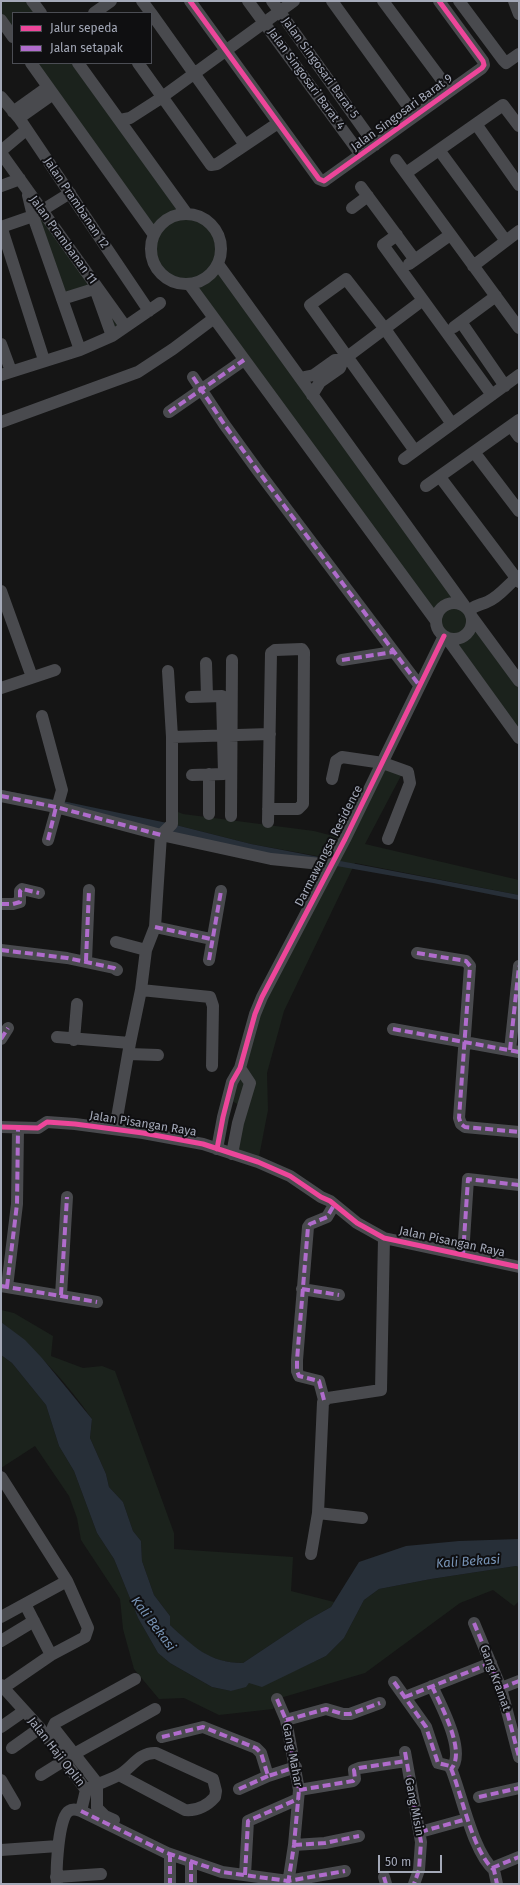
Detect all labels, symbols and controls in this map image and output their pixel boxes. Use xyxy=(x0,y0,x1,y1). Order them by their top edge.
legend xyxy=(12,12,152,64)
street label: Jalan Singosari Barat 5 xyxy=(278,15,362,121)
text: Jalur sepeda xyxy=(50,21,118,35)
street label: Jalan Singosari Barat 4 xyxy=(264,25,348,133)
text: Jalan setapak xyxy=(50,41,123,55)
street label: Jalan Singosari Barat 9 xyxy=(348,71,456,155)
street label: Jalan Prambanan 12 xyxy=(40,155,112,251)
street label: Jalan Prambanan 11 xyxy=(26,193,100,287)
street label: Darmawangsa Residence xyxy=(292,783,366,909)
street label: Jalan Pisangan Raya xyxy=(88,1108,198,1140)
street label: Jalan Pisangan Raya xyxy=(398,1224,506,1260)
water label: Kali Bekasi xyxy=(435,1552,501,1572)
water label: Kali Bekasi xyxy=(127,1594,179,1654)
street label: Gang Kramat xyxy=(476,1643,514,1713)
street label: Jalan Haji Oplin xyxy=(24,1714,88,1790)
street label: Gang Mahar xyxy=(279,1722,305,1788)
street label: Gang Misin xyxy=(401,1777,427,1837)
scale bar xyxy=(380,1847,444,1873)
text: 50 m xyxy=(385,1855,411,1869)

